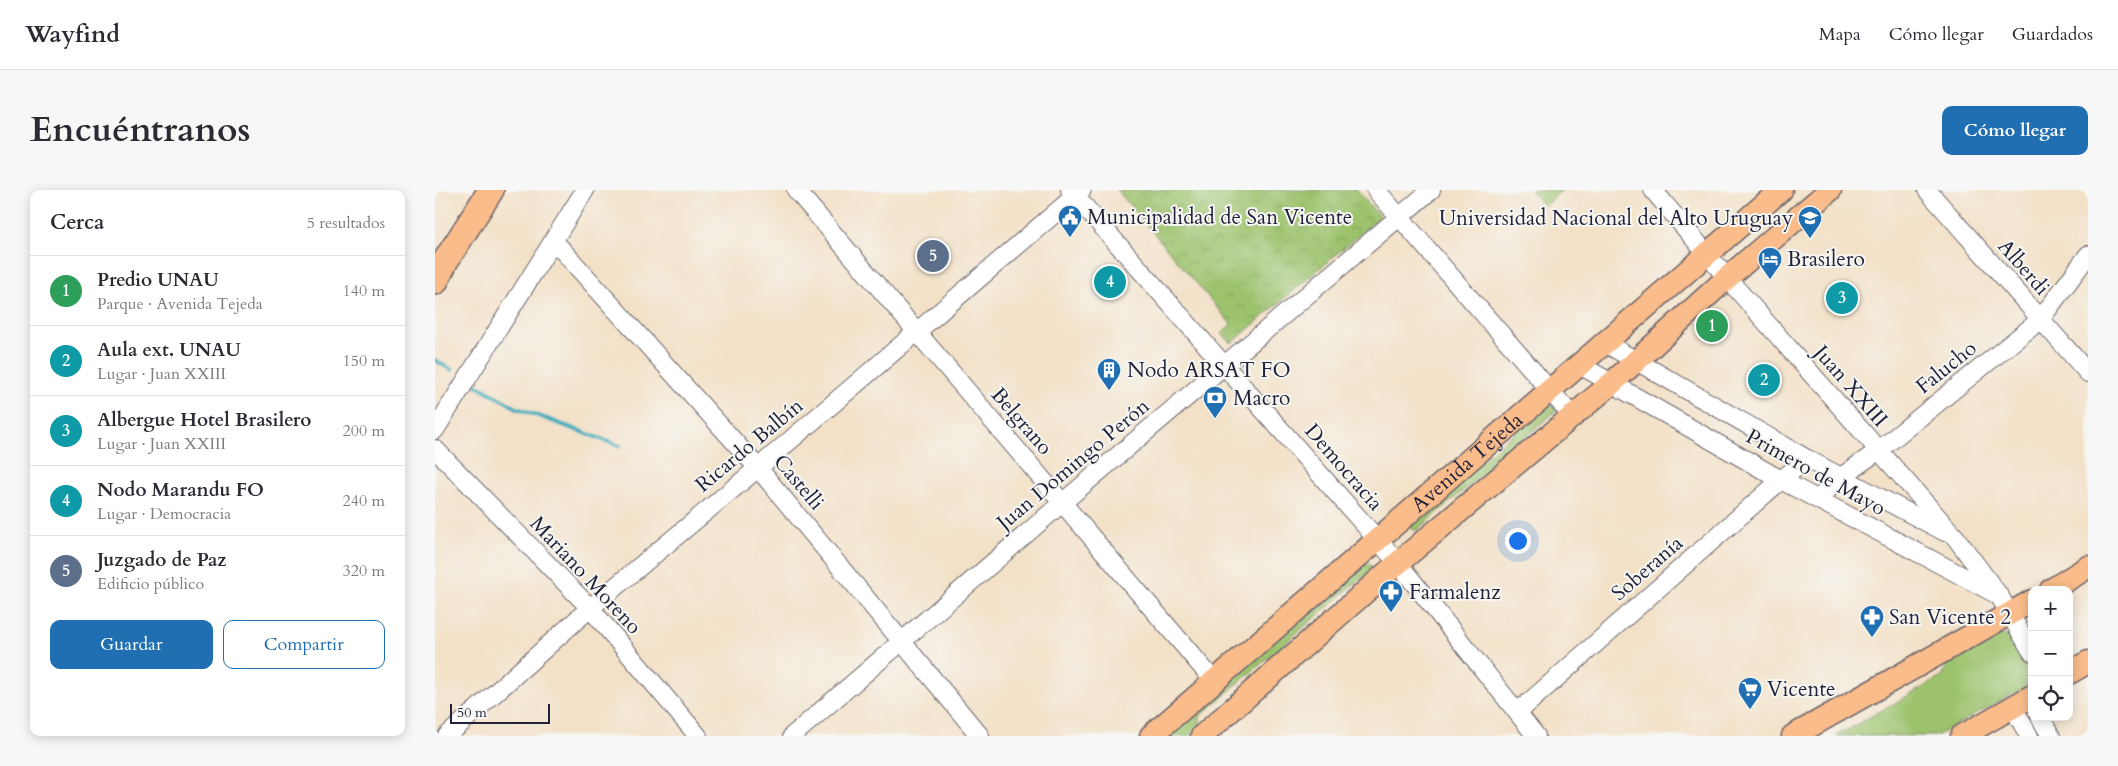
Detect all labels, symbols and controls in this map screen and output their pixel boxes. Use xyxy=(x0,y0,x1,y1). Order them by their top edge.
text: Wayfind xyxy=(25,18,120,51)
text: Mapa xyxy=(1819,22,1861,47)
text: Cómo llegar xyxy=(1889,22,1984,47)
text: Guardados xyxy=(2012,22,2093,47)
text: Encuéntranos xyxy=(30,106,251,154)
button: Cómo llegar xyxy=(1942,106,2088,155)
place label: Municipalidad de San Vicente xyxy=(1087,203,1352,232)
public building icon: Municipalidad de San Vicente xyxy=(1057,204,1083,238)
place label: Universidad Nacional del Alto Uruguay xyxy=(1439,204,1793,233)
school or university icon: Universidad Nacional del Alto Uruguay xyxy=(1797,205,1823,239)
text: Cerca xyxy=(50,208,104,237)
text: 5 resultados xyxy=(307,212,385,234)
street label: Alberdi xyxy=(1991,233,2056,302)
pin: 5 xyxy=(917,237,949,275)
place label: Brasilero xyxy=(1787,245,1865,274)
hotel icon: Brasilero xyxy=(1757,246,1783,280)
pin: 4 xyxy=(1094,263,1126,301)
text: Predio UNAU xyxy=(97,267,219,293)
pin: 3 xyxy=(1826,279,1858,317)
text: 1 xyxy=(62,280,70,302)
text: 140 m xyxy=(343,280,385,302)
text: Parque · Avenida Tejeda xyxy=(97,293,263,315)
pin: 1 xyxy=(1696,307,1728,345)
street label: Falucho xyxy=(1910,334,1983,401)
text: Aula ext. UNAU xyxy=(97,337,241,363)
street label: Juan XXIII xyxy=(1805,337,1894,434)
text: 2 xyxy=(62,350,70,372)
text: 150 m xyxy=(343,350,385,372)
place label: Nodo ARSAT FO xyxy=(1127,356,1291,385)
building icon: Nodo ARSAT FO xyxy=(1096,357,1122,391)
pin: 2 xyxy=(1748,361,1780,399)
text: Lugar · Juan XXIII xyxy=(97,363,226,385)
street label: Belgrano xyxy=(984,381,1059,461)
place label: Macro xyxy=(1233,384,1290,413)
bank icon: Macro xyxy=(1202,385,1228,419)
street label: Ricardo Balbín xyxy=(689,392,810,499)
street label: Juan Domingo Perón xyxy=(989,392,1156,539)
street label: Avenida Tejeda xyxy=(1405,406,1529,519)
text: Albergue Hotel Brasilero xyxy=(97,407,311,433)
street label: Democracia xyxy=(1298,418,1390,517)
text: 3 xyxy=(62,420,70,442)
text: 200 m xyxy=(343,420,385,442)
street label: Primero de Mayo xyxy=(1741,422,1891,523)
text: Lugar · Juan XXIII xyxy=(97,433,226,455)
street label: Castelli xyxy=(767,448,831,517)
text: Nodo Marandu FO xyxy=(97,477,264,503)
text: 4 xyxy=(62,490,70,512)
text: 240 m xyxy=(343,490,385,512)
text: Lugar · Democracia xyxy=(97,503,231,525)
street label: Mariano Moreno xyxy=(523,510,648,641)
your location xyxy=(1505,528,1531,554)
street label: Soberanía xyxy=(1605,529,1689,608)
text: Juzgado de Paz xyxy=(97,547,227,573)
text: 5 xyxy=(62,560,70,582)
text: 320 m xyxy=(343,560,385,582)
text: Edificio público xyxy=(97,573,204,595)
place label: Farmalenz xyxy=(1409,578,1501,607)
pharmacy icon: Farmalenz xyxy=(1378,579,1404,613)
map controls xyxy=(2028,586,2073,721)
button: + xyxy=(2028,586,2073,631)
place label: San Vicente 2 xyxy=(1889,603,2011,632)
pharmacy icon: San Vicente 2 xyxy=(1859,604,1885,638)
button: Guardar xyxy=(50,620,213,669)
button: Compartir xyxy=(223,620,385,669)
button: − xyxy=(2028,631,2073,676)
place label: Vicente xyxy=(1767,675,1836,704)
supermarket icon: Vicente xyxy=(1737,676,1763,710)
button: locate xyxy=(2028,676,2073,721)
scale bar xyxy=(450,701,550,724)
text: 50 m xyxy=(457,703,487,722)

